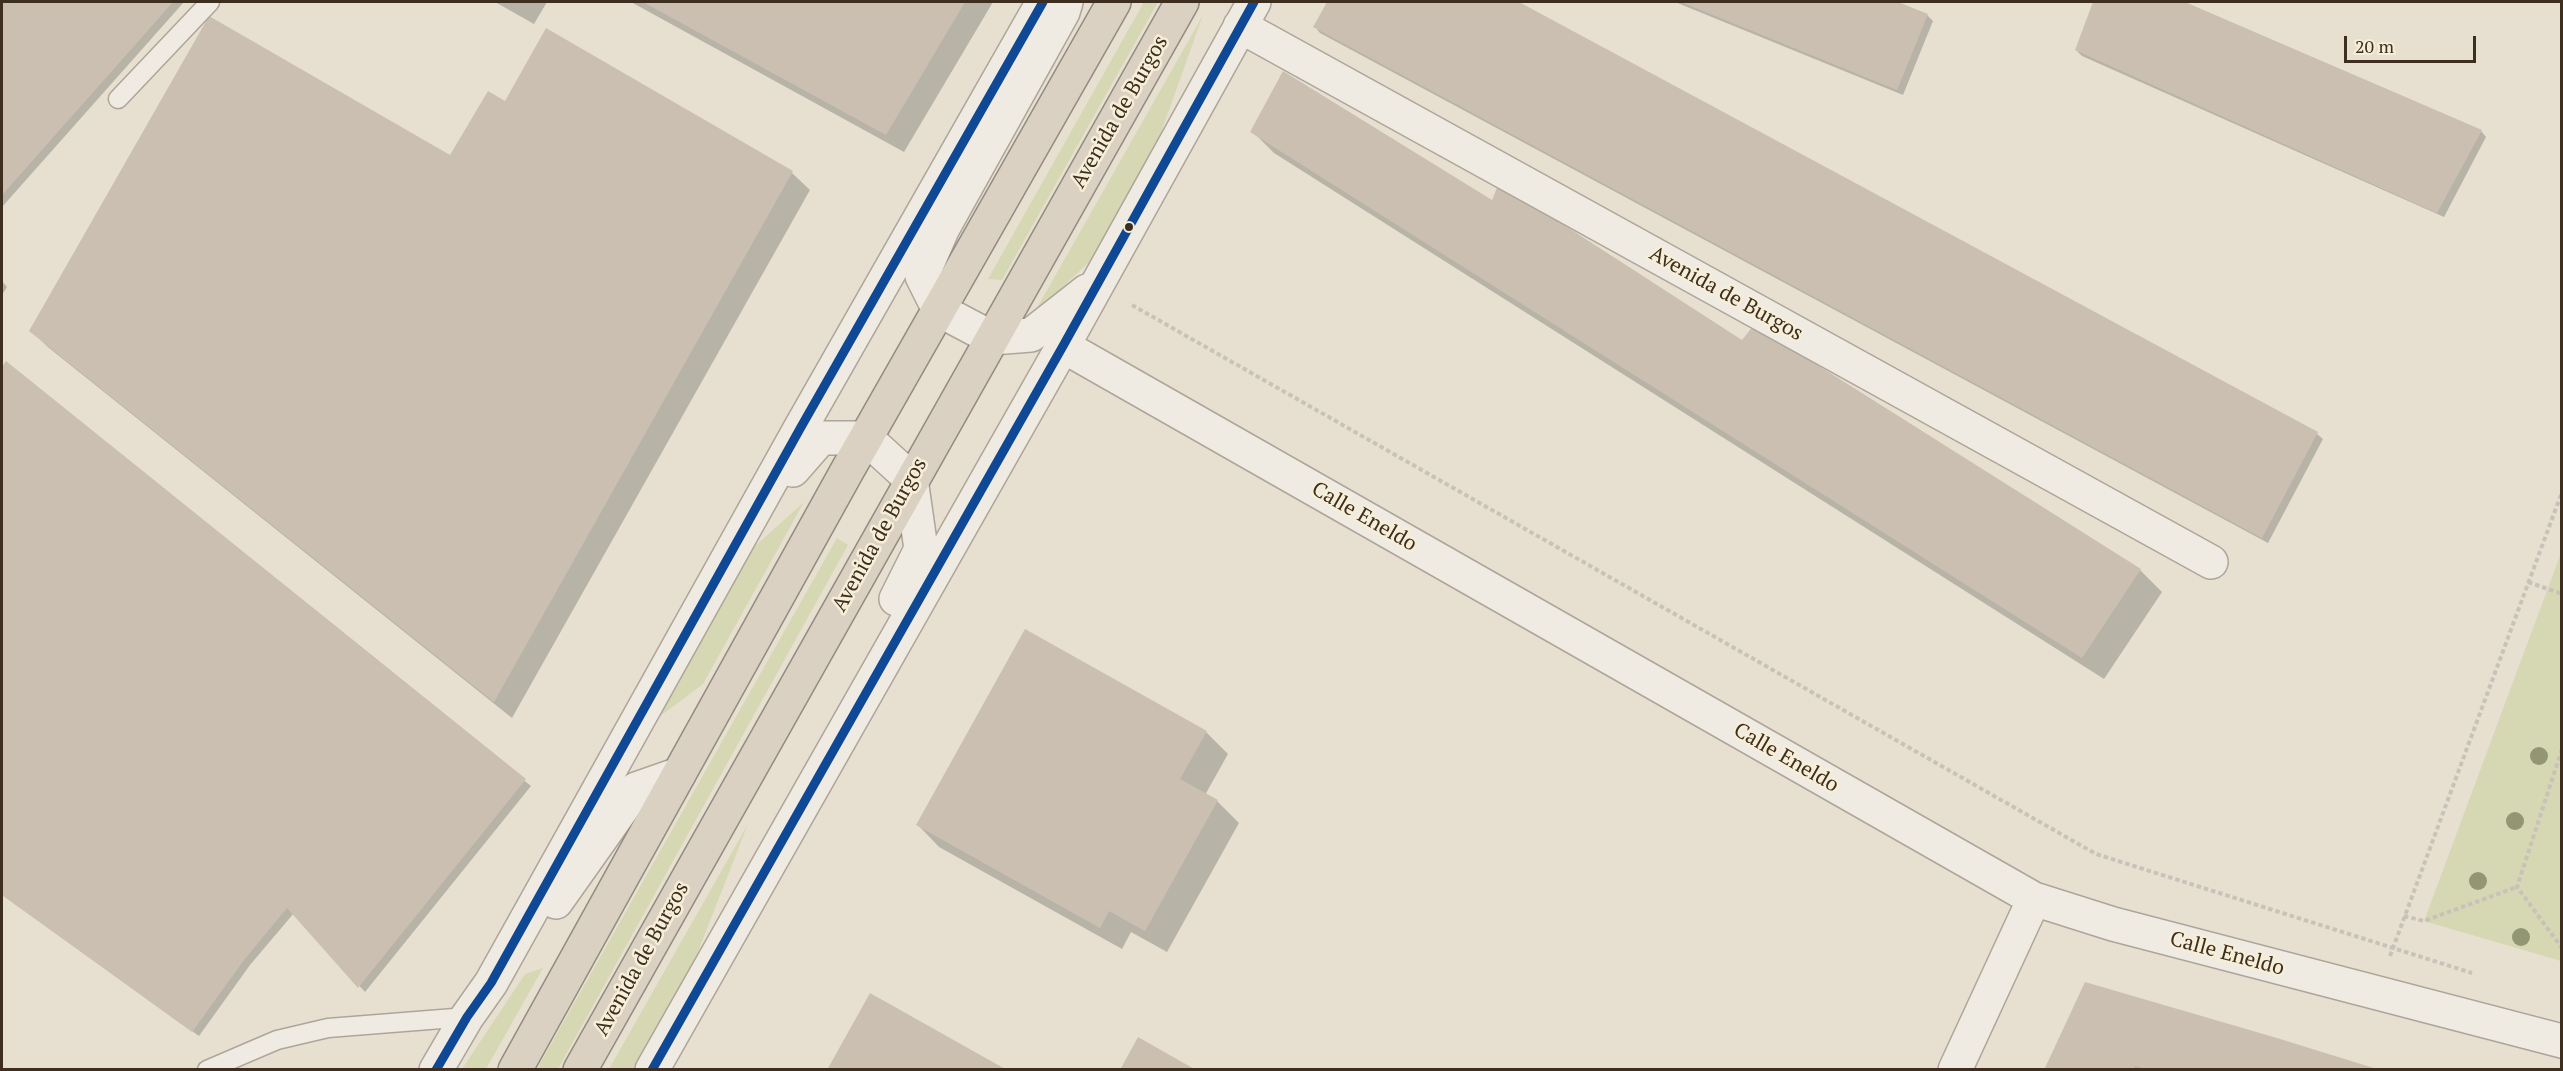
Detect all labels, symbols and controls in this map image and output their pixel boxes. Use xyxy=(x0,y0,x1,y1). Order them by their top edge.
scale bar xyxy=(2347,24,2479,62)
street label: Avenida de Burgos xyxy=(1066,31,1174,193)
text: 20 m xyxy=(2355,34,2394,58)
unlabelled marker xyxy=(1123,221,1135,233)
street label: Avenida de Burgos xyxy=(1645,241,1807,347)
street label: Avenida de Burgos xyxy=(827,454,933,616)
street label: Calle Eneldo xyxy=(1307,477,1421,557)
street label: Calle Eneldo xyxy=(1729,718,1843,798)
street label: Avenida de Burgos xyxy=(589,878,695,1040)
street label: Calle Eneldo xyxy=(2167,927,2287,981)

